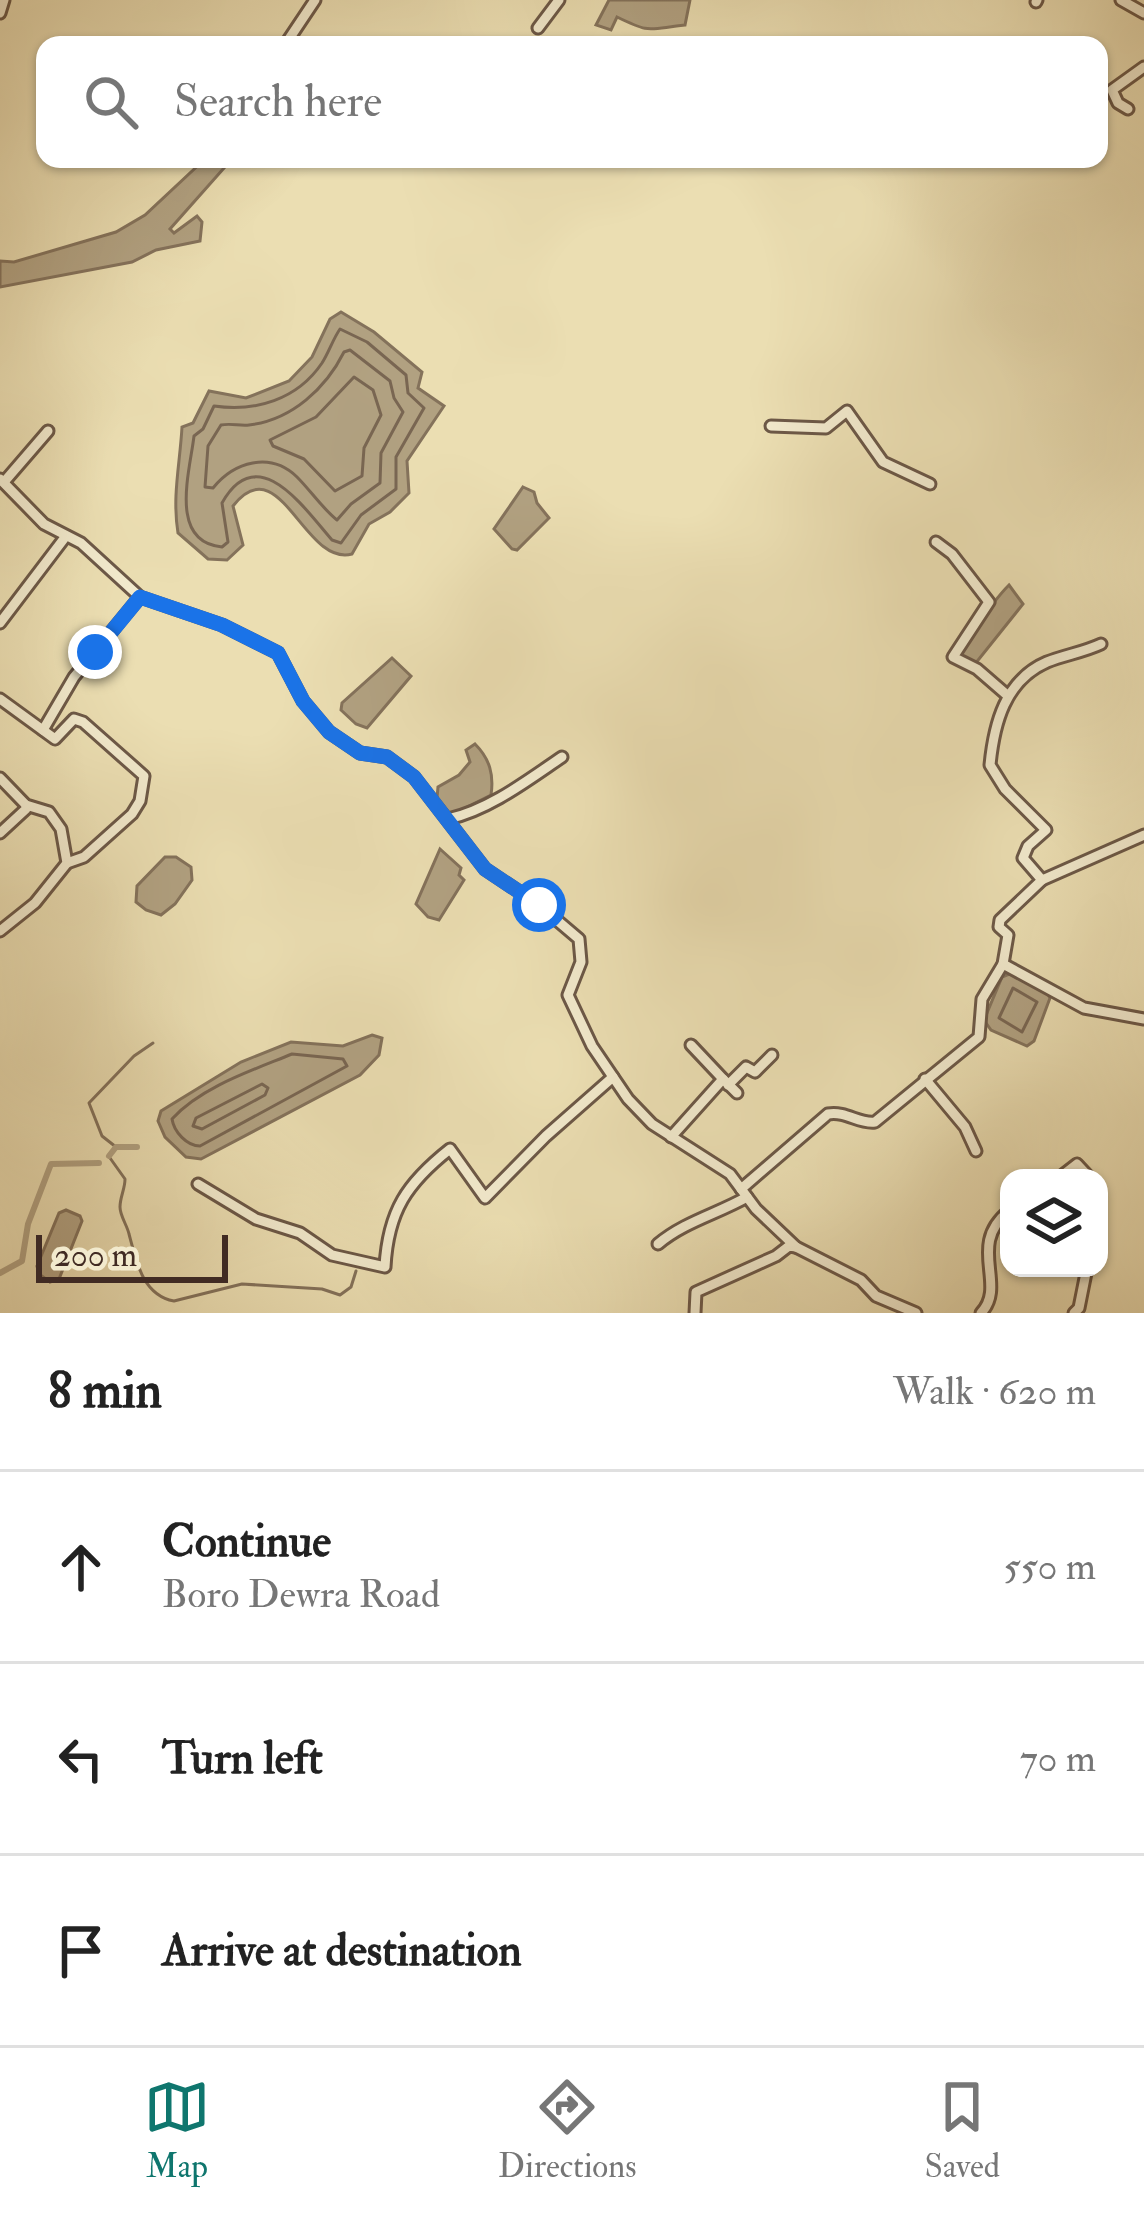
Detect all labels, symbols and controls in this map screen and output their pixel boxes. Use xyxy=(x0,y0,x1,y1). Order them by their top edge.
search box xyxy=(36,36,1108,168)
icon: search xyxy=(78,69,144,135)
text: Search here xyxy=(174,74,382,130)
route end xyxy=(68,625,122,679)
route start xyxy=(512,878,566,932)
map controls xyxy=(1000,1169,1108,1277)
button: layers xyxy=(1000,1169,1108,1277)
scale bar xyxy=(36,1229,228,1282)
text: 200 m xyxy=(54,1235,137,1276)
text: 8 min xyxy=(48,1359,162,1423)
text: Walk · 620 m xyxy=(893,1367,1096,1416)
text: Continue xyxy=(162,1514,331,1570)
icon: ahead xyxy=(48,1534,114,1600)
text: 550 m xyxy=(1004,1542,1096,1591)
text: Boro Dewra Road xyxy=(162,1570,440,1619)
icon: left xyxy=(48,1726,114,1792)
text: Turn left xyxy=(162,1731,323,1787)
text: 70 m xyxy=(1020,1734,1096,1783)
icon: arrive xyxy=(48,1918,114,1984)
text: Arrive at destination xyxy=(162,1923,522,1979)
tab: Map xyxy=(144,2074,210,2187)
tab: Directions xyxy=(498,2074,637,2187)
tab: Saved xyxy=(925,2074,1000,2187)

